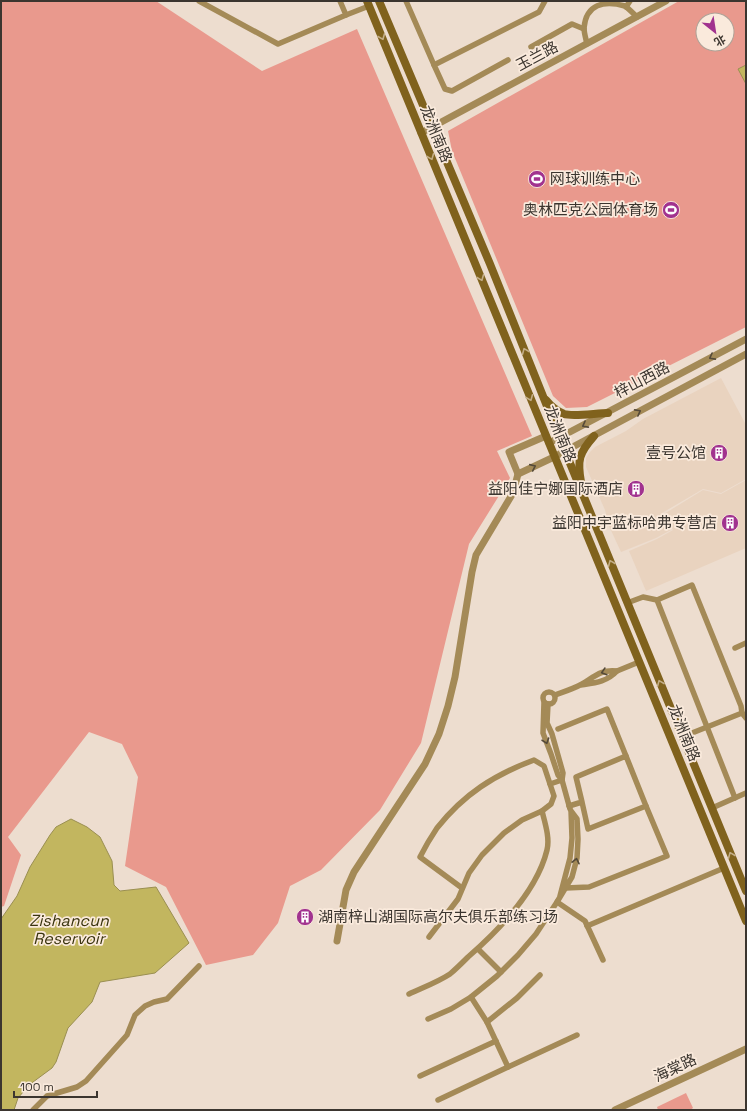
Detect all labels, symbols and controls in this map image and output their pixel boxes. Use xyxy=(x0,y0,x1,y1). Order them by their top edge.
north arrow xyxy=(695,12,735,52)
text: 北 xyxy=(712,32,728,49)
one-way arrow xyxy=(377,34,385,41)
street label: 玉兰路 xyxy=(512,37,561,75)
street label: 龙洲南路 xyxy=(416,102,457,165)
one-way arrow xyxy=(426,153,434,161)
sports icon: 网球训练中心 xyxy=(527,169,547,189)
place label: 网球训练中心 xyxy=(550,169,640,188)
place label: 奥林匹克公园体育场 xyxy=(523,200,658,219)
sports icon: 奥林匹克公园体育场 xyxy=(661,200,681,220)
one-way arrow xyxy=(476,274,484,281)
one-way arrow xyxy=(522,348,530,356)
one-way arrow xyxy=(708,353,716,360)
street label: 梓山西路 xyxy=(611,357,673,402)
one-way arrow xyxy=(526,394,534,401)
street label: 龙洲南路 xyxy=(540,402,581,465)
one-way arrow xyxy=(634,409,641,417)
one-way arrow xyxy=(581,421,589,428)
place label: 壹号公馆 xyxy=(646,443,706,462)
building icon: 壹号公馆 xyxy=(709,443,729,463)
one-way arrow xyxy=(529,464,536,472)
place label: 益阳佳宁娜国际酒店 xyxy=(488,479,623,498)
building icon: 益阳佳宁娜国际酒店 xyxy=(626,479,646,499)
place label: 益阳中宇蓝标哈弗专营店 xyxy=(552,513,717,532)
building icon: 益阳中宇蓝标哈弗专营店 xyxy=(720,513,740,533)
one-way arrow xyxy=(607,559,615,566)
one-way arrow xyxy=(601,667,608,676)
one-way arrow xyxy=(657,679,665,687)
street label: 龙洲南路 xyxy=(664,701,705,764)
one-way arrow xyxy=(541,737,549,744)
one-way arrow xyxy=(728,851,736,859)
one-way arrow xyxy=(571,858,579,864)
building icon: 湖南梓山湖国际高尔夫俱乐部练习场 xyxy=(295,907,315,927)
place label: 湖南梓山湖国际高尔夫俱乐部练习场 xyxy=(318,907,558,926)
water label: Zishancun Reservoir xyxy=(29,910,110,949)
street label: 海棠路 xyxy=(650,1049,699,1086)
scale bar xyxy=(14,1073,97,1099)
text: 100 m xyxy=(20,1079,54,1095)

